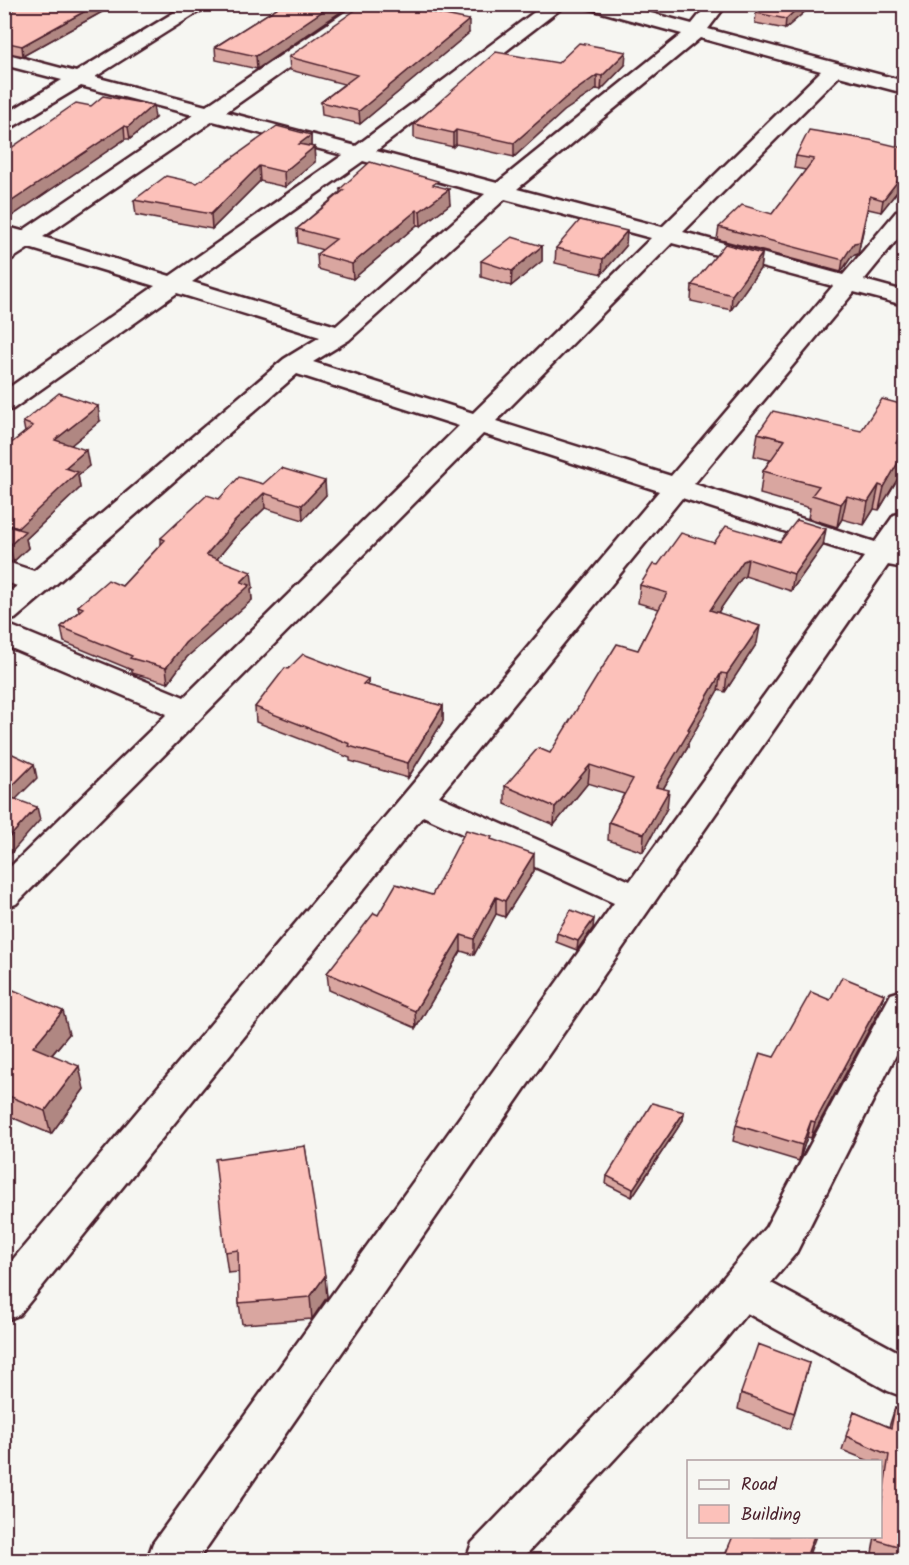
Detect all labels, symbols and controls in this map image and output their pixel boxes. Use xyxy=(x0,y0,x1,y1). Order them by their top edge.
legend xyxy=(687,1460,882,1538)
text: Road xyxy=(741,1471,778,1500)
text: Building xyxy=(741,1501,801,1530)

